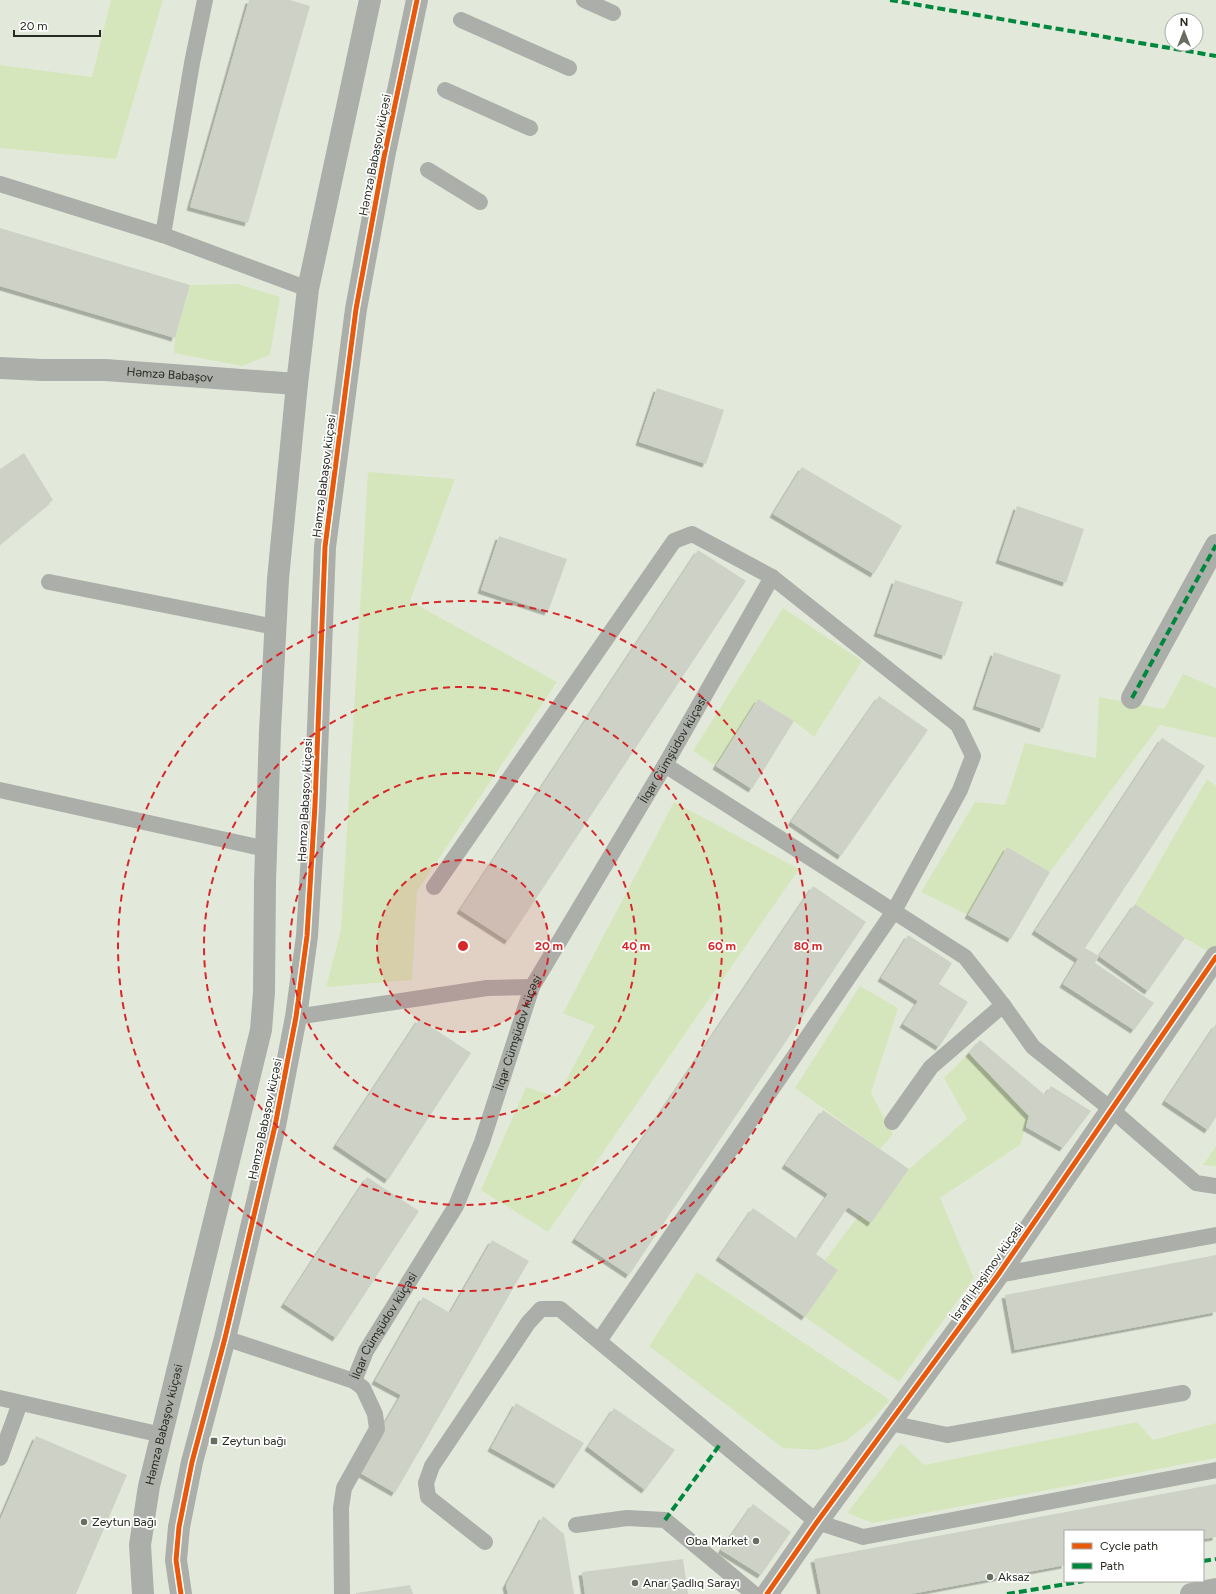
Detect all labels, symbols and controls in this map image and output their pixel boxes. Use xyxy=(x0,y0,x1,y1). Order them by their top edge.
scale bar xyxy=(14,12,100,38)
north arrow xyxy=(1164,12,1204,52)
text: N xyxy=(1180,16,1188,29)
text: 20 m xyxy=(20,19,48,33)
street label: Həmzə Babaşov küçəsi xyxy=(356,93,394,217)
street label: Həmzə Babaşov xyxy=(126,365,214,385)
street label: Həmzə Babaşov küçəsi xyxy=(310,414,338,538)
street label: İlqar Cümşüdov küçəsi xyxy=(637,694,710,806)
street label: Həmzə Babaşov küçəsi xyxy=(295,738,315,862)
centre of rings xyxy=(456,939,470,953)
text: 20 m xyxy=(535,939,563,953)
text: 40 m xyxy=(622,939,650,953)
text: 60 m xyxy=(708,939,736,953)
text: 80 m xyxy=(794,939,822,953)
street label: İlqar Cümşüdov küçəsi xyxy=(492,973,545,1092)
street label: Həmzə Babaşov küçəsi xyxy=(245,1057,285,1181)
street label: İsrafil Həşimov küçəsi xyxy=(948,1220,1026,1324)
street label: İlqar Cümşüdov küçəsi xyxy=(348,1270,420,1381)
street label: Həmzə Babaşov küçəsi xyxy=(143,1363,186,1486)
place label: Zeytun bağı xyxy=(222,1434,286,1448)
marker: Zeytun bağı xyxy=(209,1436,219,1446)
place label: Zeytun Bağı xyxy=(92,1515,157,1529)
marker: Zeytun Bağı xyxy=(79,1517,89,1527)
legend xyxy=(1064,1530,1204,1582)
place label: Oba Market xyxy=(685,1534,748,1548)
marker: Oba Market xyxy=(751,1536,761,1546)
text: Cycle path xyxy=(1100,1539,1158,1553)
text: Path xyxy=(1100,1559,1124,1573)
place label: Aksaz xyxy=(998,1570,1030,1584)
marker: Aksaz xyxy=(985,1572,995,1582)
place label: Anar Şadlıq Sarayı xyxy=(643,1576,739,1590)
marker: Anar Şadlıq Sarayı xyxy=(630,1578,640,1588)

